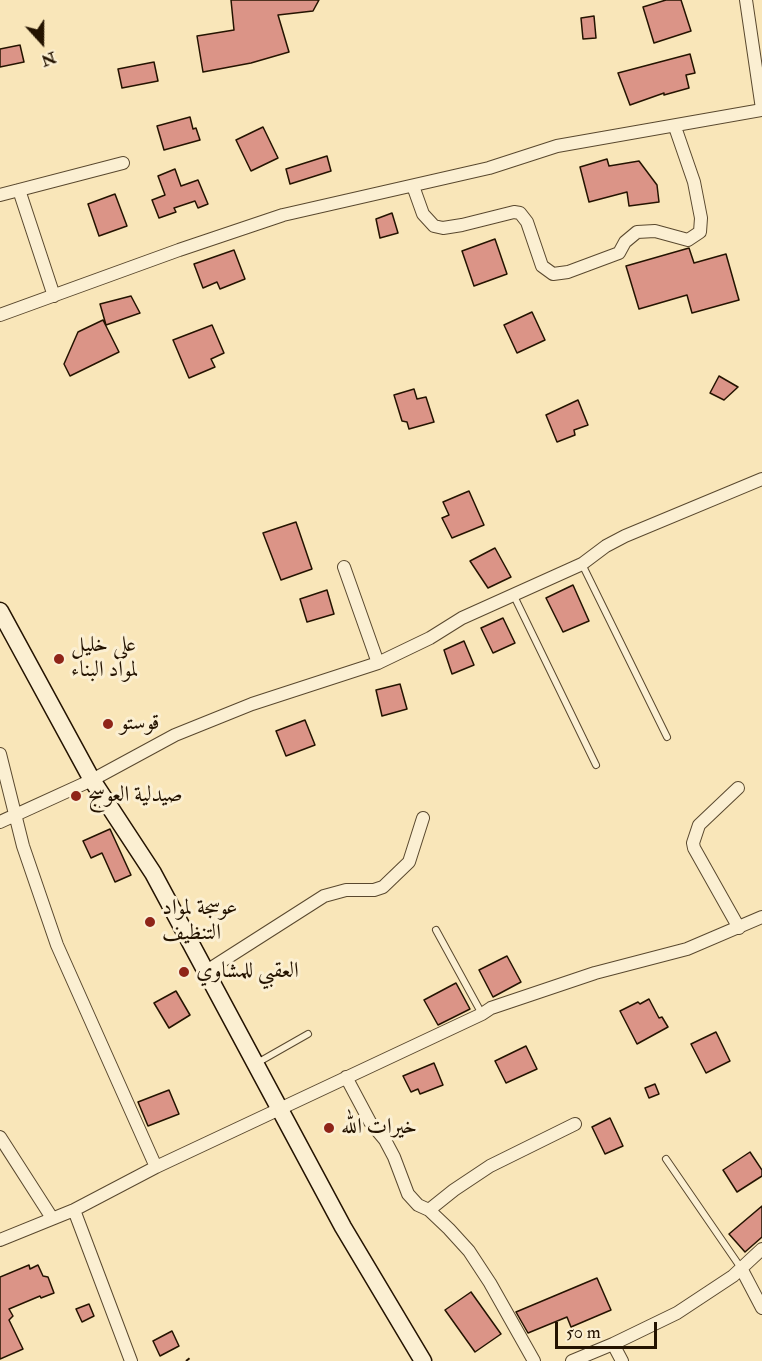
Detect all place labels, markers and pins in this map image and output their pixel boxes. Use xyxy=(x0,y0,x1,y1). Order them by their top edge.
place label: علي خليل لمواد البناء xyxy=(71,633,138,684)
marker: علي خليل لمواد البناء xyxy=(52,652,66,666)
place label: قوستو xyxy=(120,711,160,737)
marker: قوستو xyxy=(101,717,115,731)
place label: صيدلية العوسج xyxy=(88,783,183,809)
marker: صيدلية العوسج xyxy=(69,789,83,803)
place label: عوسجة لمواد التنظيف xyxy=(162,896,237,948)
marker: عوسجة لمواد التنظيف xyxy=(143,915,157,929)
place label: العقبي للمشاوي xyxy=(196,959,299,985)
marker: العقبي للمشاوي xyxy=(177,965,191,979)
place label: خيرات الله xyxy=(341,1115,417,1141)
marker: خيرات الله xyxy=(322,1121,336,1135)

